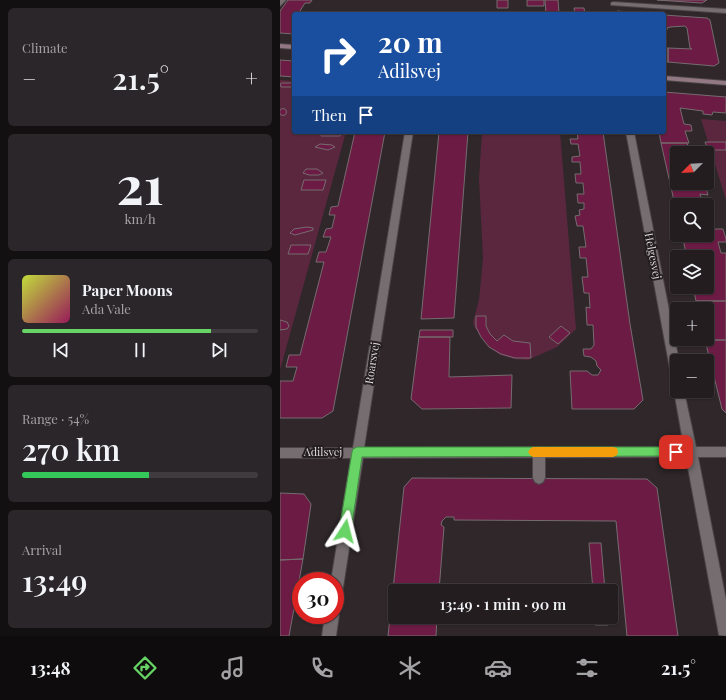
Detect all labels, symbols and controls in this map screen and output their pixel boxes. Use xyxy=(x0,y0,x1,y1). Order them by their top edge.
text: 20 m xyxy=(378,23,443,60)
icon: right xyxy=(312,28,364,80)
text: Climate xyxy=(22,39,68,56)
text: 21.5° xyxy=(112,58,169,98)
text: Adilsvej xyxy=(378,59,441,83)
text: − xyxy=(22,63,36,93)
text: + xyxy=(245,63,258,93)
icon: arrive xyxy=(355,104,377,126)
text: Then xyxy=(312,105,347,125)
north arrow xyxy=(670,146,714,190)
map controls xyxy=(670,146,714,398)
text: 21 xyxy=(116,149,164,218)
button: search xyxy=(670,198,714,242)
text: km/h xyxy=(124,210,156,227)
street label: Helgesvej xyxy=(642,231,665,280)
button: layers xyxy=(670,250,714,294)
text: Paper Moons xyxy=(82,280,173,300)
text: Ada Vale xyxy=(82,300,131,317)
button: + xyxy=(670,302,714,346)
icon: previous xyxy=(50,339,72,361)
icon: pause xyxy=(129,339,151,361)
icon: next xyxy=(208,339,230,361)
street label: Roarsvej xyxy=(361,341,382,385)
button: − xyxy=(670,354,714,398)
text: Range · 54% xyxy=(22,410,89,427)
text: 270 km xyxy=(22,429,120,469)
pin xyxy=(659,435,693,469)
icon: arrive xyxy=(665,441,687,463)
street label: Adilsvej xyxy=(303,444,342,459)
position arrow xyxy=(324,510,366,552)
text: Arrival xyxy=(22,541,62,558)
text: 13:49 xyxy=(22,560,87,600)
speed limit sign: 30 xyxy=(292,572,344,624)
text: 13:49 · 1 min · 90 m xyxy=(440,594,566,614)
icon: directions xyxy=(131,654,159,682)
icon: music xyxy=(219,654,247,682)
icon: phone xyxy=(308,654,336,682)
icon: climate xyxy=(396,654,424,682)
icon: car xyxy=(484,654,512,682)
icon: filters xyxy=(573,654,601,682)
text: 13:48 xyxy=(30,656,71,680)
text: 21.5° xyxy=(661,656,696,680)

